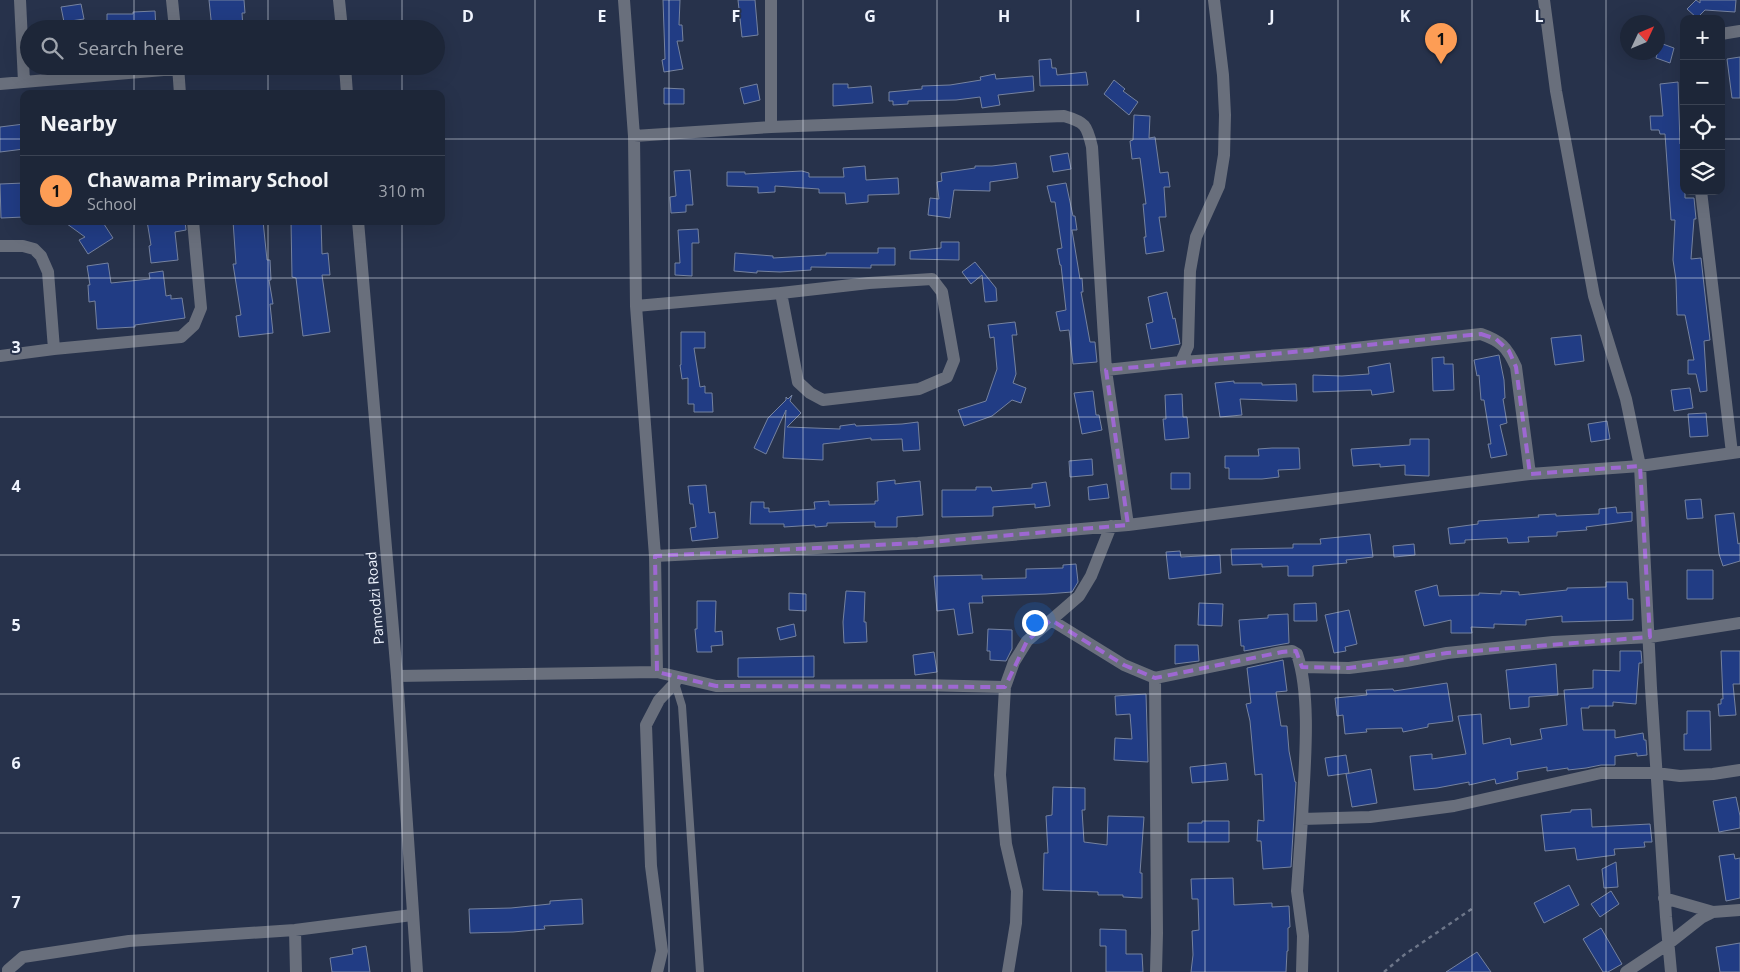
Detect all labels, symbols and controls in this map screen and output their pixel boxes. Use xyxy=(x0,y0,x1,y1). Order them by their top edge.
text: D xyxy=(462,5,474,27)
text: E xyxy=(598,5,607,27)
text: F xyxy=(732,5,740,27)
text: G xyxy=(864,5,876,27)
text: H xyxy=(998,5,1010,27)
text: I xyxy=(1135,5,1141,27)
text: J xyxy=(1267,5,1275,27)
text: K xyxy=(1400,5,1411,27)
text: L xyxy=(1534,5,1544,27)
north arrow xyxy=(1620,15,1665,60)
map controls xyxy=(1680,15,1725,195)
button: + xyxy=(1680,15,1725,60)
search box xyxy=(20,20,445,75)
pin: 1 xyxy=(1425,23,1457,64)
icon: search xyxy=(38,34,66,62)
text: Search here xyxy=(78,35,184,61)
button: − xyxy=(1680,60,1725,105)
button: locate xyxy=(1680,105,1725,150)
text: Nearby xyxy=(40,109,117,137)
button: layers xyxy=(1680,150,1725,195)
text: Chawama Primary School xyxy=(87,167,329,193)
text: 1 xyxy=(51,180,61,202)
text: 310 m xyxy=(379,180,425,202)
text: School xyxy=(87,193,137,215)
text: 3 xyxy=(11,336,21,358)
text: 4 xyxy=(11,475,21,497)
street label: Pamodzi Road xyxy=(361,551,388,645)
your location xyxy=(1022,610,1048,636)
text: 5 xyxy=(11,614,21,636)
text: 6 xyxy=(11,752,21,774)
text: 7 xyxy=(11,891,21,913)

